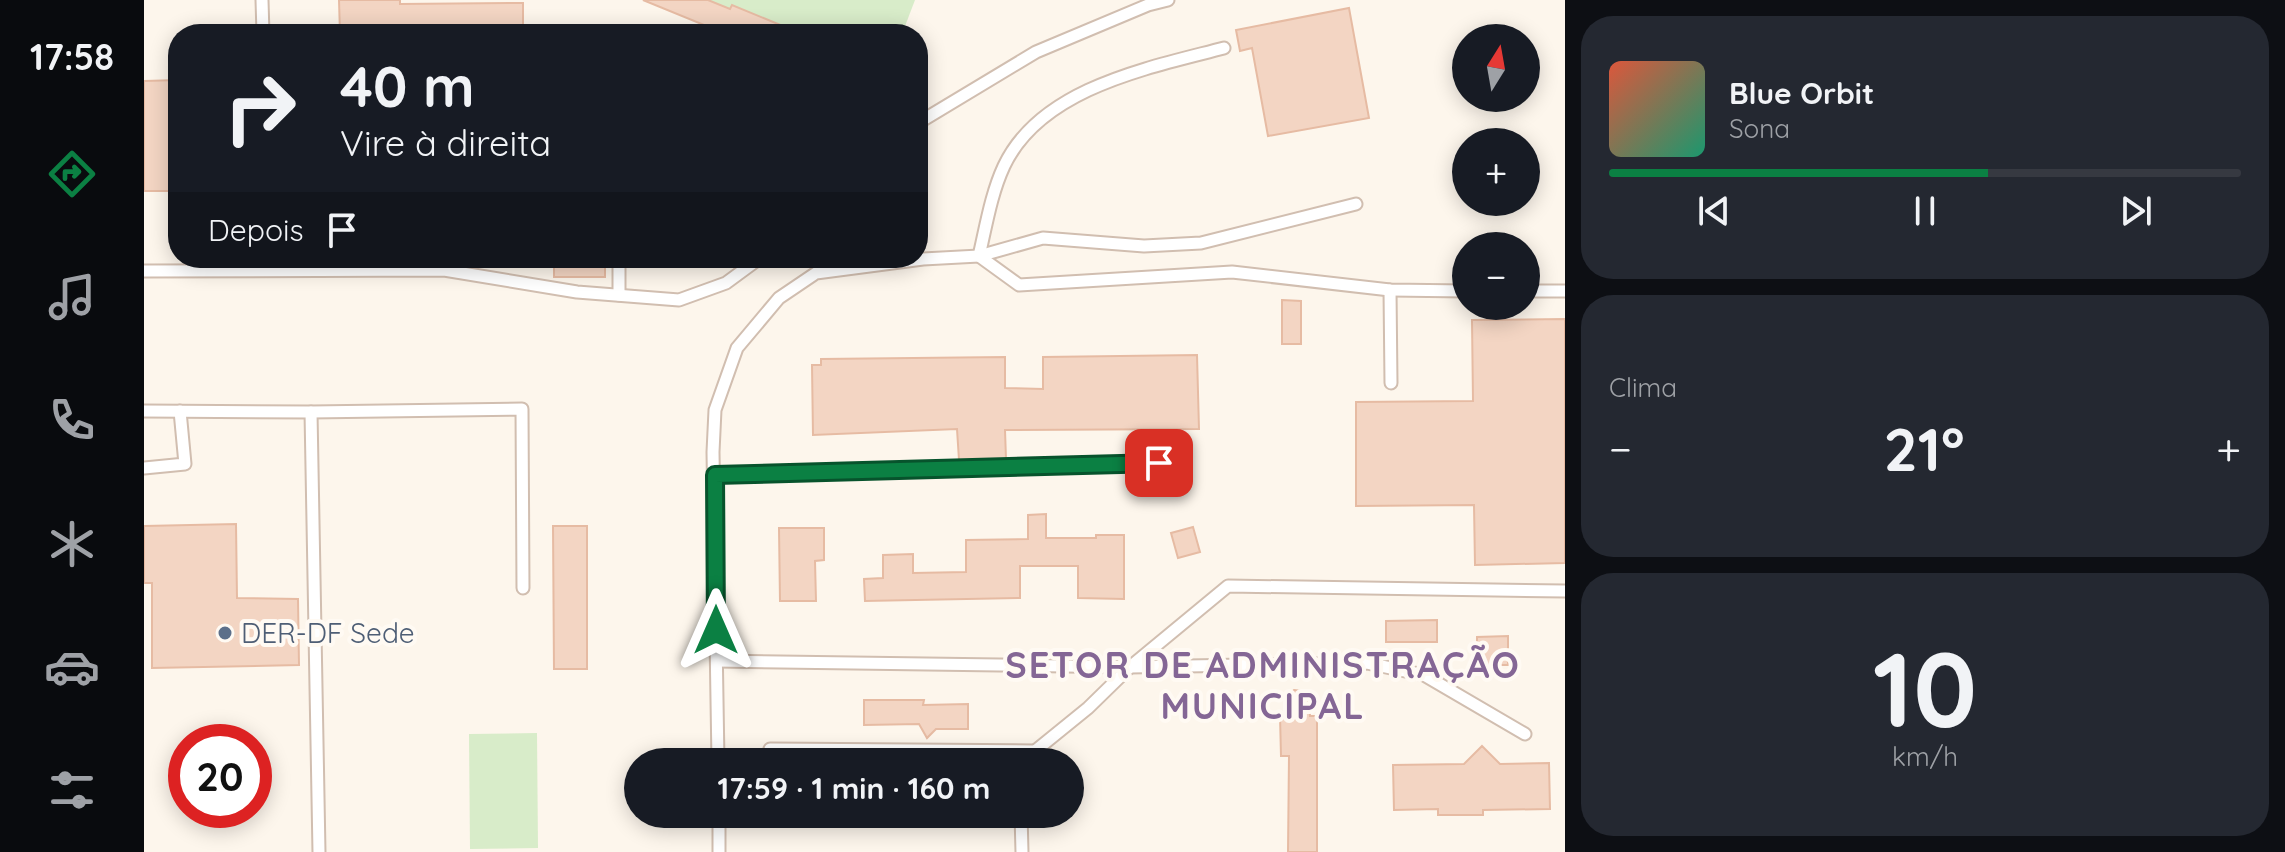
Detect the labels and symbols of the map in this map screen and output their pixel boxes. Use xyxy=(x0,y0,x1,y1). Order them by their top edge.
north arrow xyxy=(1452,24,1540,112)
pin xyxy=(1125,429,1193,497)
position arrow xyxy=(674,588,758,672)
place label: DER-DF Sede xyxy=(241,615,415,650)
marker: DER-DF Sede xyxy=(216,624,234,642)
district label: SETOR DE ADMINISTRAÇÃO MUNICIPAL xyxy=(1005,642,1521,728)
speed limit sign: 20 xyxy=(168,724,272,828)

